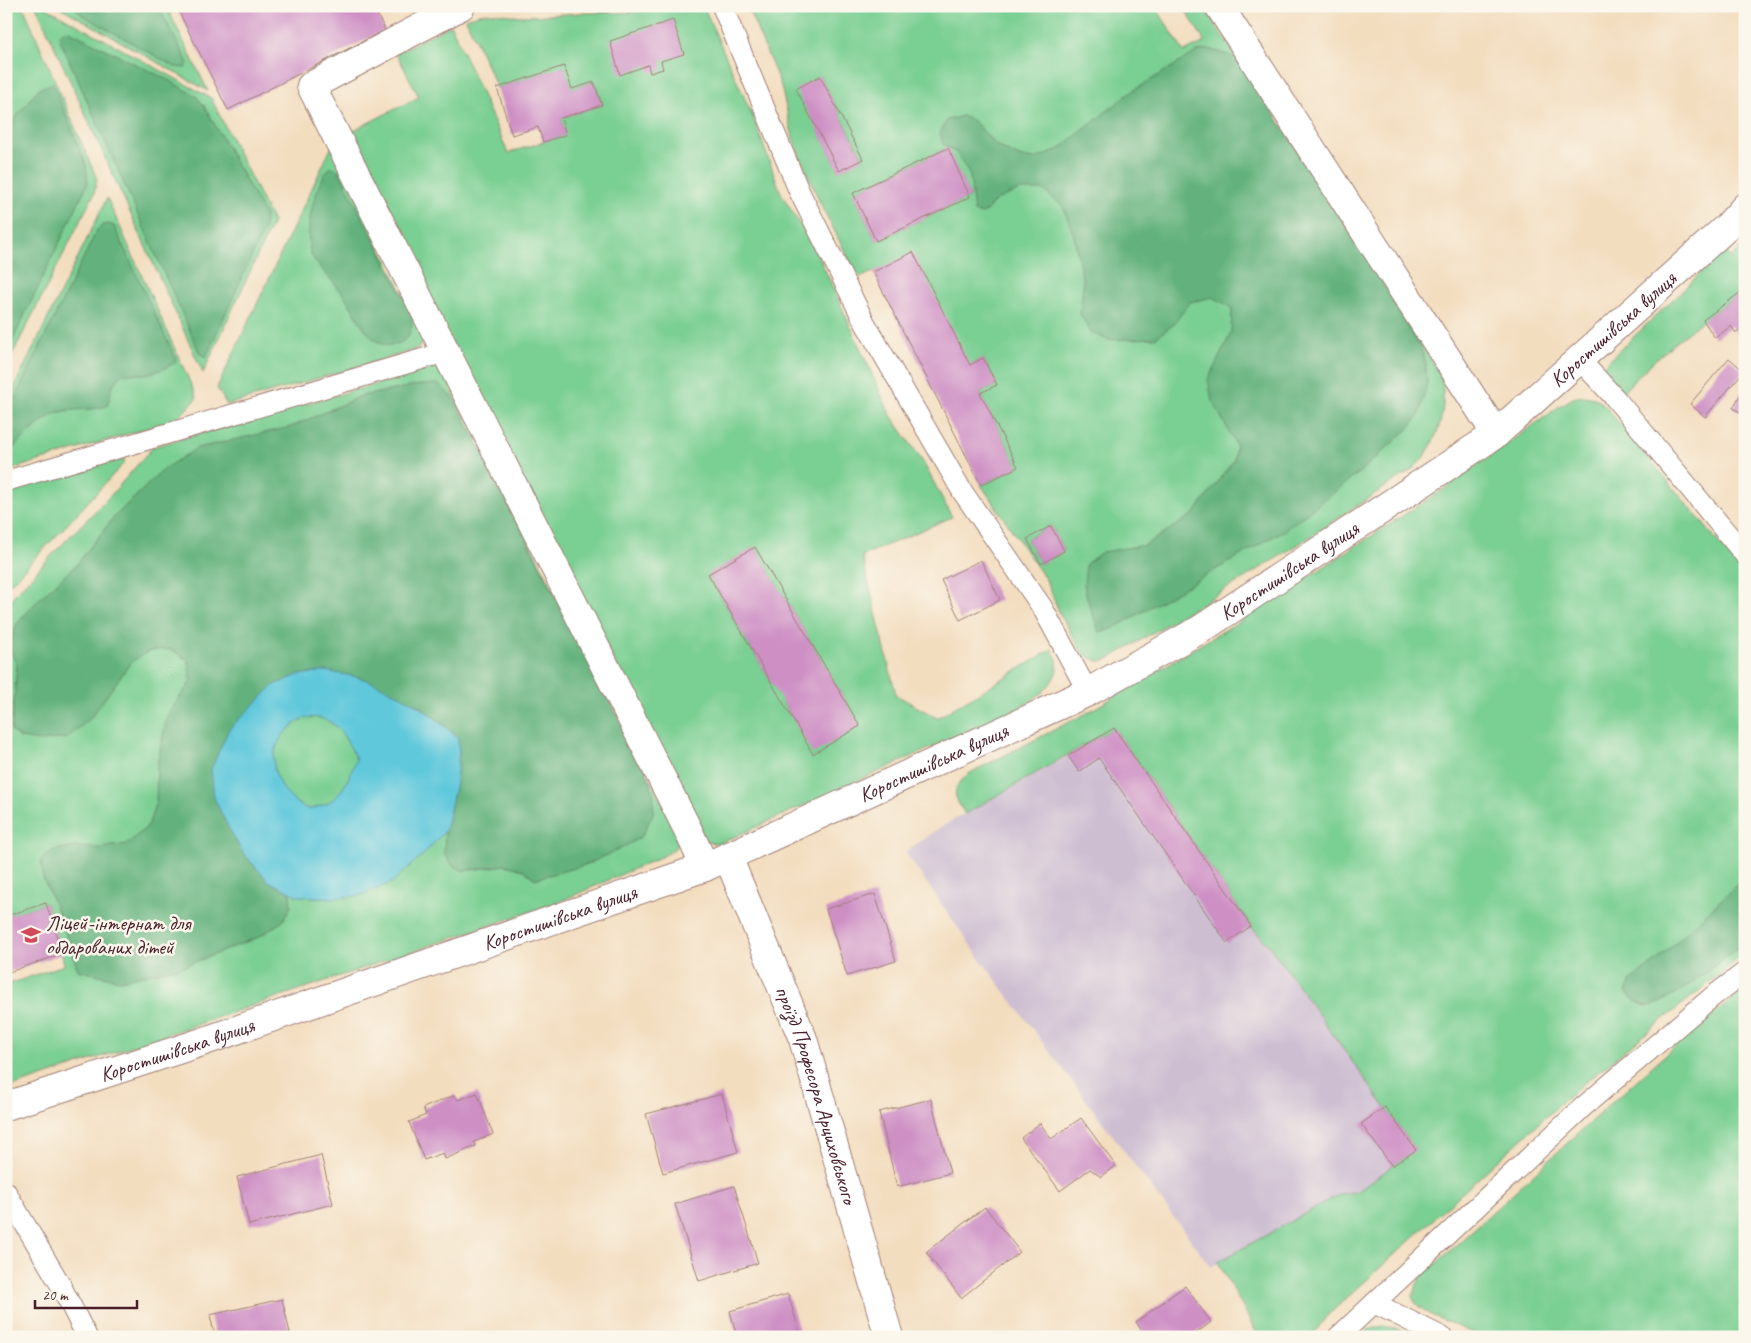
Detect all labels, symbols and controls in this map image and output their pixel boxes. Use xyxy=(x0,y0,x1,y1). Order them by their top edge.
street label: Коростишівська вулиця xyxy=(1544,265,1683,393)
street label: Коростишівська вулиця xyxy=(1215,515,1365,626)
street label: Коростишівська вулиця xyxy=(855,717,1013,808)
street label: Коростишівська вулиця xyxy=(479,878,641,956)
place label: Ліцей-інтернат для обдарованих дітей xyxy=(46,910,192,960)
school or university icon: Ліцей-інтернат для обдарованих дітей xyxy=(20,924,42,946)
street label: проїзд Професора Арциховського xyxy=(769,982,864,1209)
street label: Коростишівська вулиця xyxy=(96,1011,259,1088)
scale bar xyxy=(35,1278,138,1310)
text: 20 m xyxy=(42,1286,69,1305)

